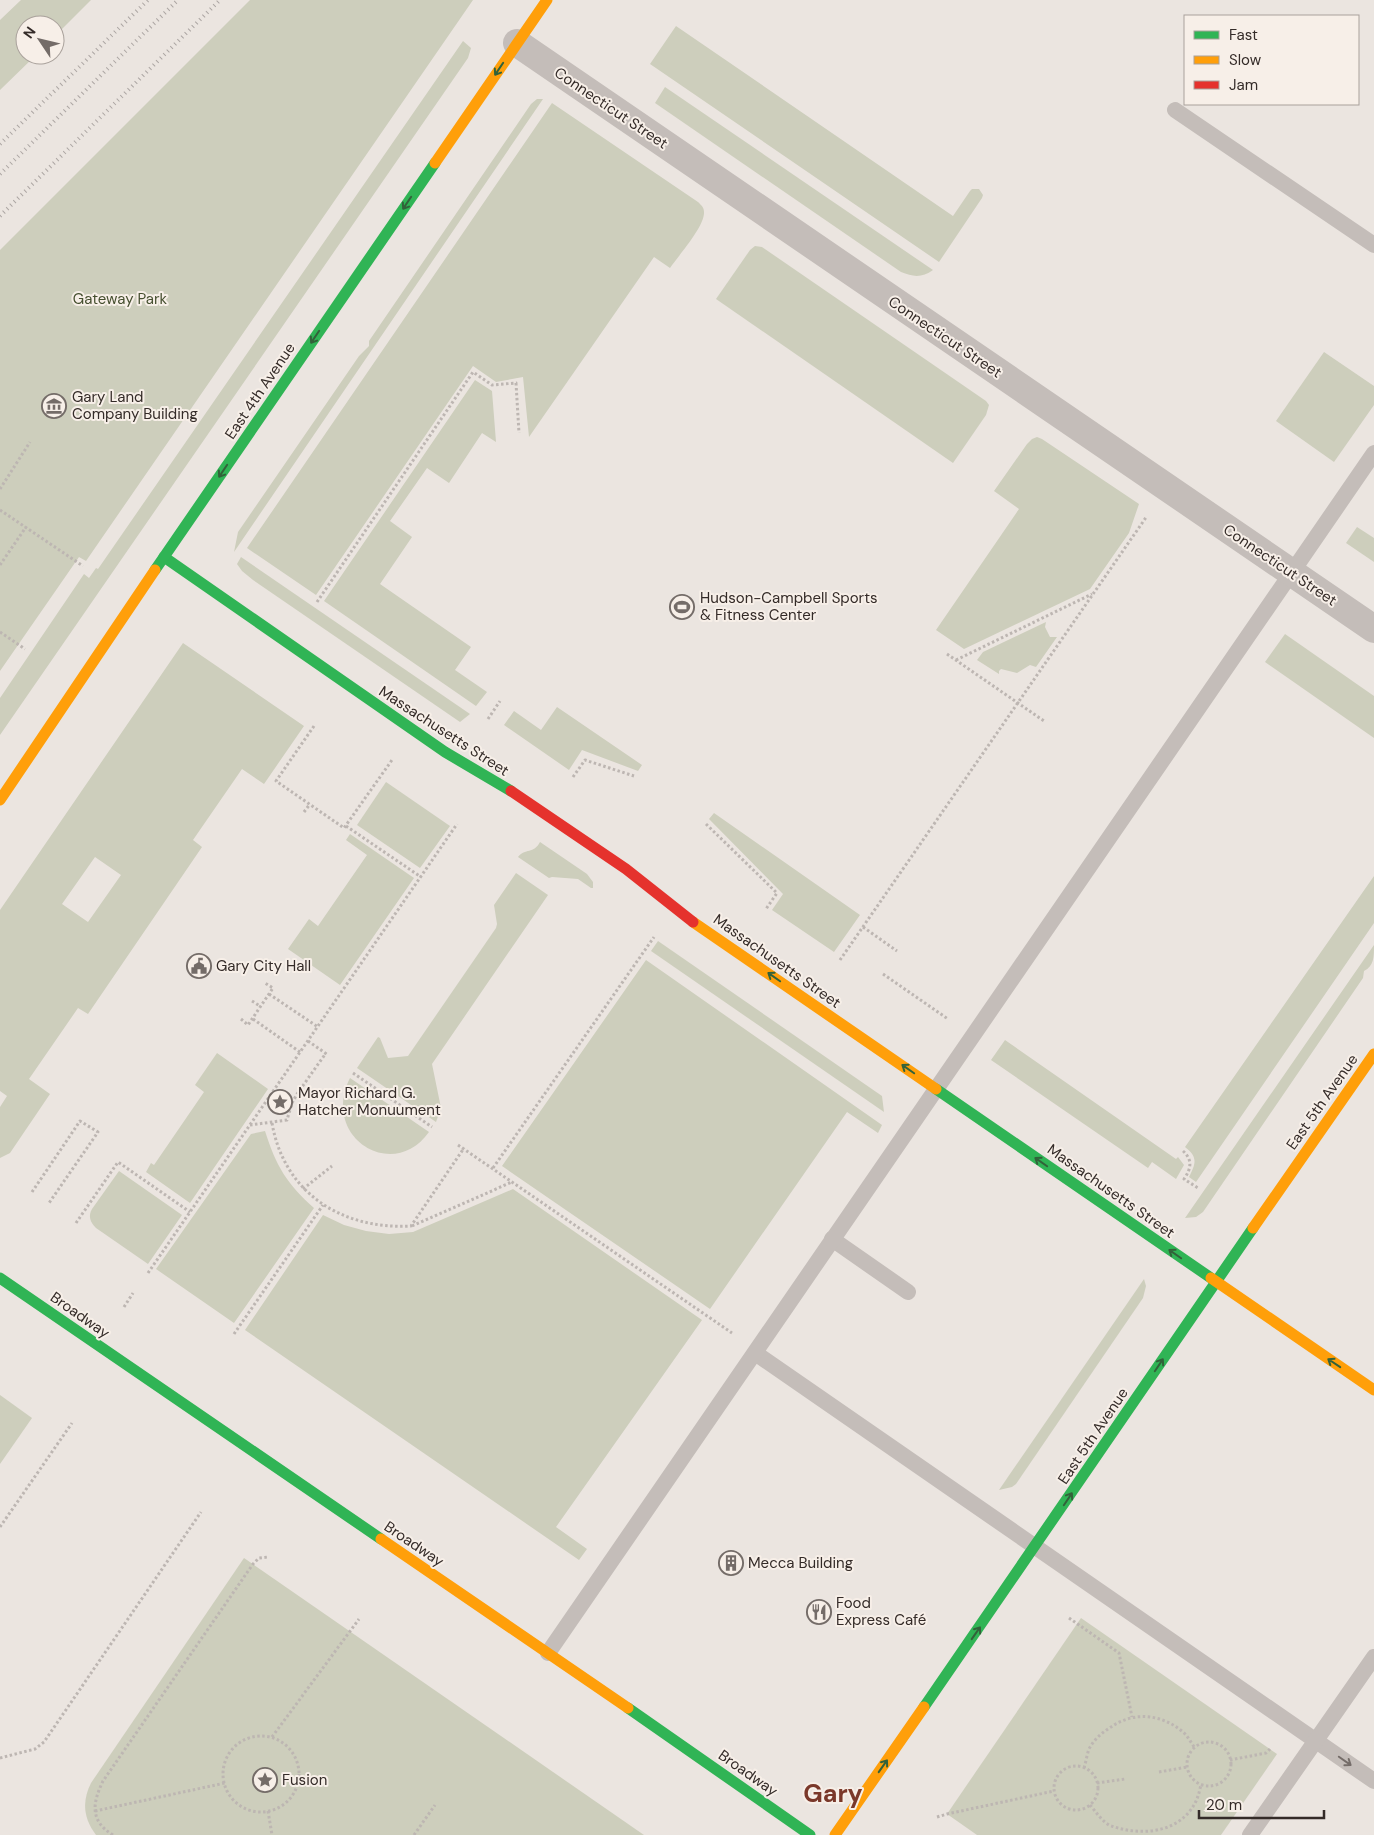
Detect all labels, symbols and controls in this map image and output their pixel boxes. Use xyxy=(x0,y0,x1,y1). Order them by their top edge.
north arrow xyxy=(15,15,65,65)
legend xyxy=(1184,15,1359,105)
text: N xyxy=(19,23,40,42)
text: Fast xyxy=(1229,25,1258,45)
text: Slow xyxy=(1229,50,1262,70)
one-way arrow xyxy=(494,62,504,76)
street label: Connecticut Street xyxy=(550,63,672,153)
text: Jam xyxy=(1229,75,1258,95)
one-way arrow xyxy=(402,196,412,210)
park label: Gateway Park xyxy=(73,289,168,309)
street label: Connecticut Street xyxy=(884,292,1006,382)
one-way arrow xyxy=(310,330,320,344)
street label: East 4th Avenue xyxy=(220,339,300,443)
place label: Gary Land Company Building xyxy=(72,387,198,424)
museum icon: Gary Land Company Building xyxy=(41,393,67,419)
one-way arrow xyxy=(218,464,228,478)
street label: Connecticut Street xyxy=(1219,520,1341,610)
place label: Hudson-Campbell Sports & Fitness Center xyxy=(700,588,878,625)
sports icon: Hudson-Campbell Sports & Fitness Center xyxy=(669,594,695,620)
street label: Massachusetts Street xyxy=(375,681,513,781)
street label: Massachusetts Street xyxy=(709,909,845,1013)
public building icon: Gary City Hall xyxy=(186,953,212,979)
place label: Gary City Hall xyxy=(216,956,311,976)
one-way arrow xyxy=(767,972,781,982)
street label: East 5th Avenue xyxy=(1282,1050,1362,1154)
one-way arrow xyxy=(901,1064,915,1074)
place label: Mayor Richard G. Hatcher Monuument xyxy=(298,1083,441,1120)
place icon: Mayor Richard G. Hatcher Monuument xyxy=(267,1089,293,1115)
street label: Massachusetts Street xyxy=(1043,1139,1179,1243)
one-way arrow xyxy=(1034,1157,1048,1167)
one-way arrow xyxy=(1168,1249,1182,1259)
street label: Broadway xyxy=(46,1287,114,1343)
one-way arrow xyxy=(1154,1358,1164,1372)
one-way arrow xyxy=(1327,1358,1341,1368)
street label: East 5th Avenue xyxy=(1053,1384,1133,1488)
one-way arrow xyxy=(1063,1492,1073,1506)
street label: Broadway xyxy=(380,1517,448,1572)
building icon: Mecca Building xyxy=(718,1550,744,1576)
place label: Mecca Building xyxy=(748,1553,853,1573)
place label: Food Express Café xyxy=(836,1593,926,1630)
restaurant icon: Food Express Café xyxy=(806,1599,832,1625)
one-way arrow xyxy=(971,1626,981,1640)
street label: Broadway xyxy=(714,1745,782,1801)
one-way arrow xyxy=(1338,1756,1352,1766)
one-way arrow xyxy=(878,1760,888,1774)
place icon: Fusion xyxy=(252,1767,278,1793)
place label: Fusion xyxy=(282,1770,327,1790)
district label: Gary xyxy=(803,1777,863,1810)
scale bar xyxy=(1199,1788,1324,1820)
text: 20 m xyxy=(1206,1795,1242,1815)

